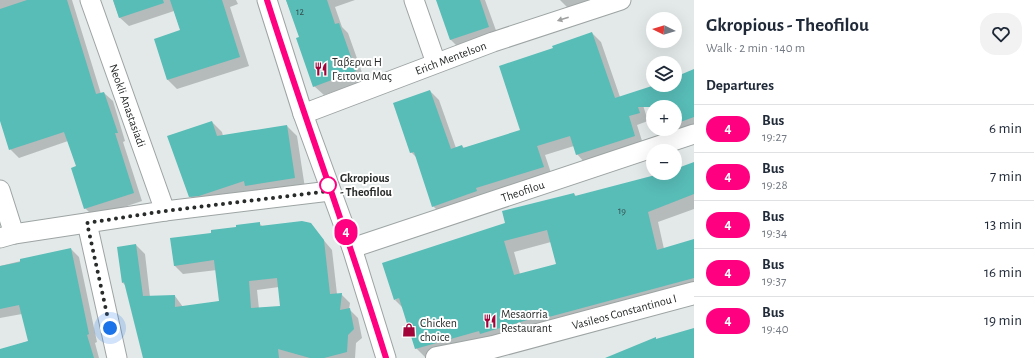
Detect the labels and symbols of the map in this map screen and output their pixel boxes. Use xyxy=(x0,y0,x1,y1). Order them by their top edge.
house number: 12 xyxy=(296,7,304,17)
north arrow xyxy=(646,12,682,48)
one-way arrow xyxy=(557,16,569,22)
street label: Erich Mentelson xyxy=(414,39,488,77)
place label: Ταβερνα Η Γειτονια Μας xyxy=(332,56,392,83)
restaurant icon: Ταβερνα Η Γειτονια Μας xyxy=(313,61,329,77)
street label: Neokli Anastasiadi xyxy=(107,62,148,149)
place label: Gkropious - Theofilou xyxy=(340,172,393,198)
marker: Gkropious - Theofilou xyxy=(319,176,337,194)
street label: Theofilou xyxy=(500,178,546,204)
house number: 19 xyxy=(618,206,626,216)
line badge: 4 xyxy=(333,219,359,245)
street label: Vasileos Constantinou I xyxy=(571,292,678,332)
place label: Mesaorria Restaurant xyxy=(501,308,552,334)
restaurant icon: Mesaorria Restaurant xyxy=(482,313,498,329)
place label: Chicken choice xyxy=(420,317,457,343)
your location xyxy=(100,318,120,338)
shop icon: Chicken choice xyxy=(401,322,417,338)

